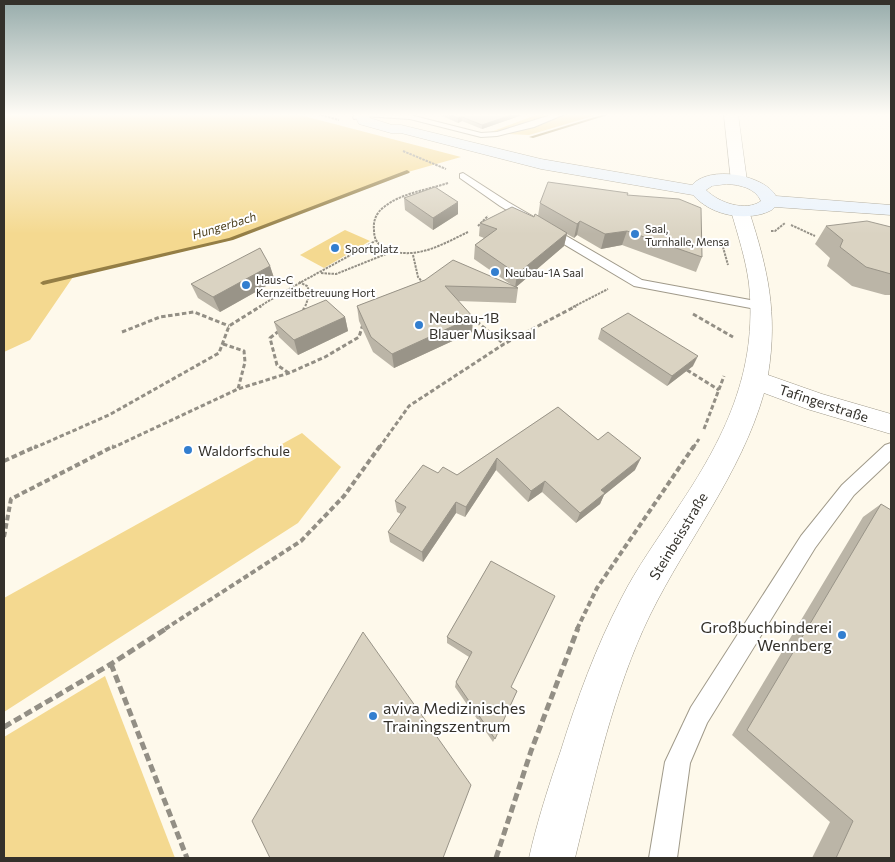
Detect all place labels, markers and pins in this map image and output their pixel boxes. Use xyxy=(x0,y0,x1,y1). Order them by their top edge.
place label: Saal, Turnhalle, Mensa xyxy=(645,222,729,248)
marker: Saal, Turnhalle, Mensa xyxy=(629,228,641,240)
marker: Sportplatz xyxy=(329,242,341,254)
place label: Sportplatz xyxy=(345,242,399,255)
marker: Neubau-1A Saal xyxy=(489,266,501,278)
place label: Neubau-1A Saal xyxy=(505,266,583,279)
place label: Haus-C Kernzeitbetreuung Hort xyxy=(256,273,376,299)
marker: Haus-C Kernzeitbetreuung Hort xyxy=(240,279,252,291)
place label: Neubau-1B Blauer Musiksaal xyxy=(429,309,536,342)
marker: Neubau-1B Blauer Musiksaal xyxy=(413,319,425,331)
place label: Waldorfschule xyxy=(198,442,290,459)
marker: Waldorfschule xyxy=(182,444,194,456)
place label: Großbuchbinderei Wennberg xyxy=(700,617,832,654)
marker: Großbuchbinderei Wennberg xyxy=(836,629,848,641)
place label: aviva Medizinisches Trainingszentrum xyxy=(383,698,525,735)
marker: aviva Medizinisches Trainingszentrum xyxy=(367,710,379,722)

